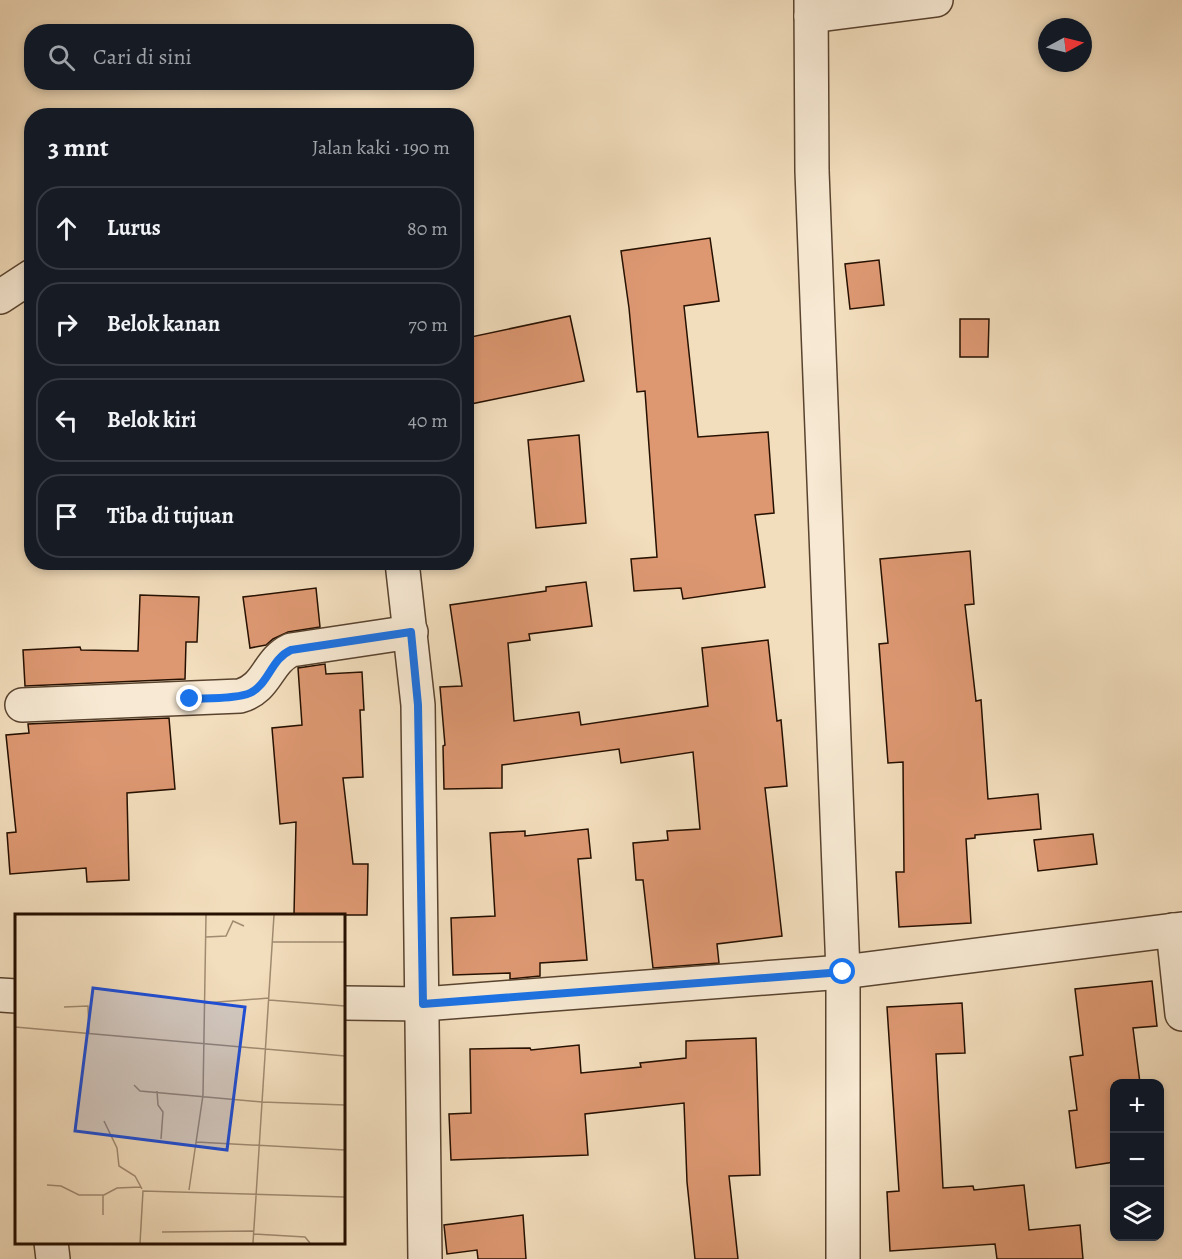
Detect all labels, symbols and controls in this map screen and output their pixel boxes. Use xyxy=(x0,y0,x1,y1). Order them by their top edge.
north arrow xyxy=(1038,18,1092,72)
search box xyxy=(24,24,474,90)
icon: search xyxy=(45,41,78,74)
text: Cari di sini xyxy=(93,42,192,72)
text: 3 mnt xyxy=(48,130,109,165)
text: Jalan kaki · 190 m xyxy=(312,134,450,161)
icon: ahead xyxy=(50,212,83,245)
text: Lurus xyxy=(107,213,161,243)
text: 80 m xyxy=(407,215,448,242)
icon: right xyxy=(50,308,83,341)
text: Belok kanan xyxy=(107,309,220,339)
text: 70 m xyxy=(408,311,448,338)
icon: left xyxy=(50,404,83,437)
text: Belok kiri xyxy=(107,405,196,435)
text: 40 m xyxy=(408,407,448,434)
icon: arrive xyxy=(50,500,83,533)
text: Tiba di tujuan xyxy=(107,501,234,531)
route end xyxy=(176,685,202,711)
inset map xyxy=(15,914,345,1244)
route start xyxy=(829,958,855,984)
map controls xyxy=(1110,1079,1164,1241)
button: + xyxy=(1110,1079,1164,1133)
button: − xyxy=(1110,1133,1164,1187)
button: layers xyxy=(1110,1187,1164,1241)

